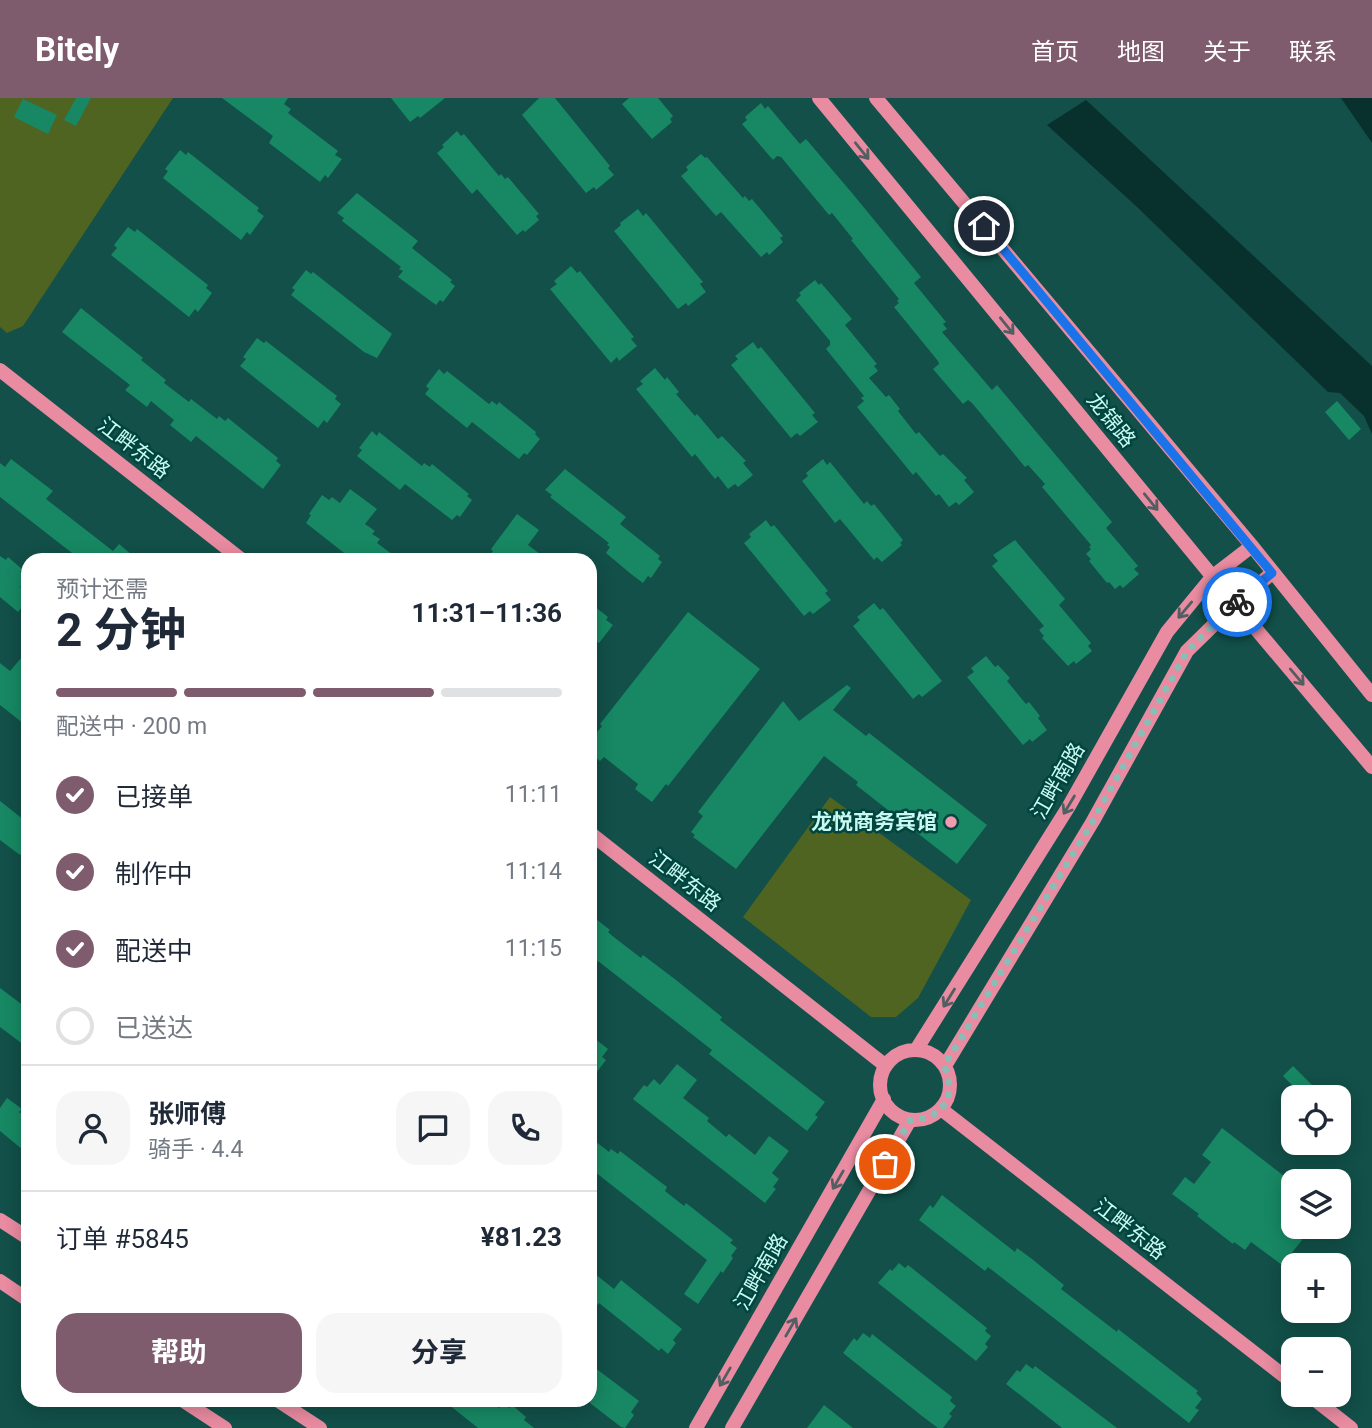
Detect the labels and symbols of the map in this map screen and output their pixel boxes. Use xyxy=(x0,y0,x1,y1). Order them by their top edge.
one-way arrow xyxy=(854,141,870,159)
pin xyxy=(954,196,1014,256)
one-way arrow xyxy=(999,317,1014,335)
street label: 龙锦路 xyxy=(1082,388,1140,452)
street label: 江畔东路 xyxy=(94,413,174,483)
one-way arrow xyxy=(1144,492,1159,510)
courier xyxy=(1202,567,1272,637)
one-way arrow xyxy=(1177,600,1193,618)
one-way arrow xyxy=(1288,668,1304,686)
street label: 江畔南路 xyxy=(1027,739,1089,823)
one-way arrow xyxy=(1062,795,1076,815)
place label: 龙悦商务宾馆 xyxy=(811,810,937,834)
marker: 龙悦商务宾馆 xyxy=(943,814,959,830)
street label: 江畔东路 xyxy=(645,846,725,916)
one-way arrow xyxy=(941,988,956,1007)
pin xyxy=(855,1134,915,1194)
one-way arrow xyxy=(831,1169,844,1190)
street label: 江畔东路 xyxy=(1090,1194,1170,1264)
street label: 江畔南路 xyxy=(730,1230,792,1314)
one-way arrow xyxy=(784,1317,798,1337)
one-way arrow xyxy=(718,1367,732,1387)

